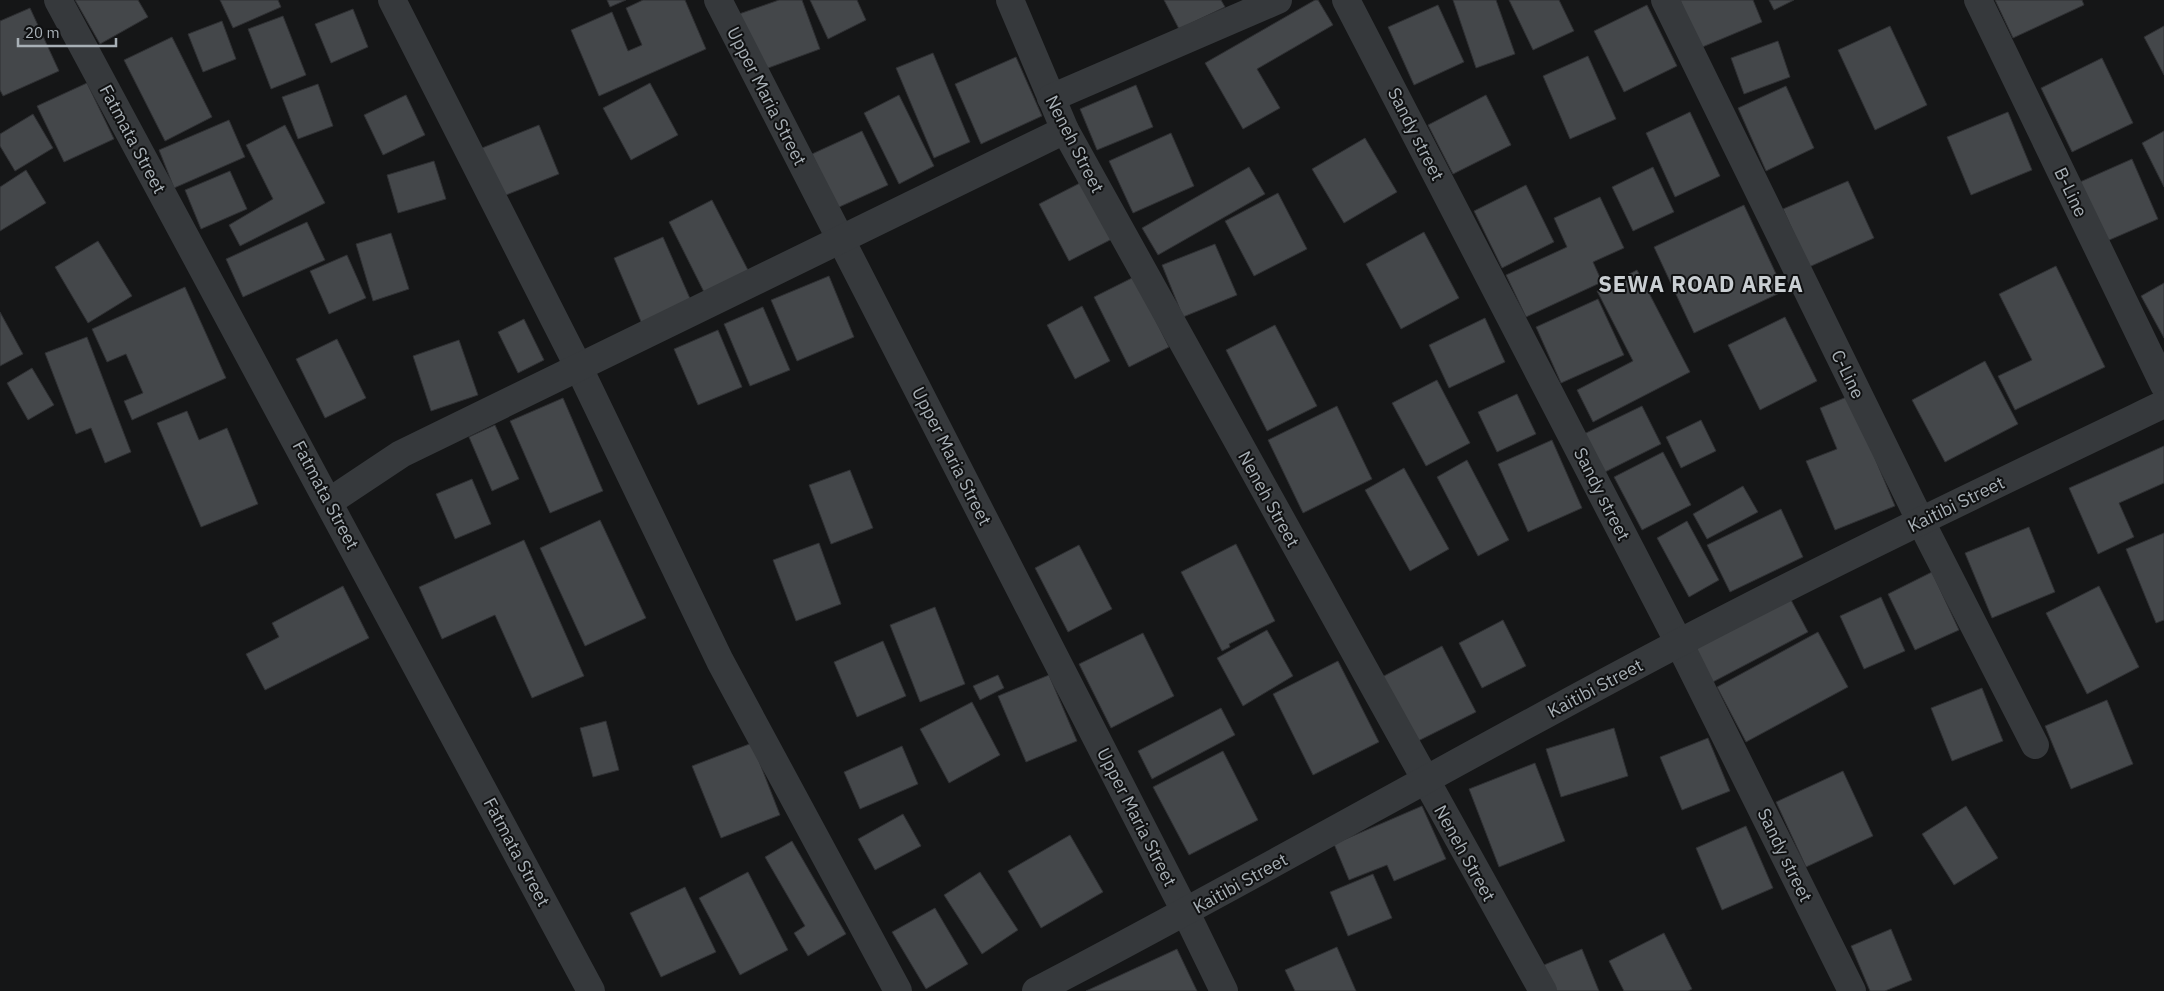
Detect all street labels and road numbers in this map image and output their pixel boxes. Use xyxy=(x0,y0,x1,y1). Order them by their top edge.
street label: Upper Maria Street xyxy=(722,23,812,169)
street label: Fatmata Street xyxy=(95,81,171,197)
street label: Sandy street xyxy=(1383,84,1449,184)
street label: Neneh Street xyxy=(1041,91,1109,197)
street label: B-Line xyxy=(2049,163,2093,221)
street label: C-Line xyxy=(1826,346,1870,402)
street label: Upper Maria Street xyxy=(907,383,997,529)
street label: Fatmata Street xyxy=(288,437,364,553)
street label: Sandy street xyxy=(1569,444,1635,544)
street label: Neneh Street xyxy=(1233,447,1305,551)
street label: Kaitibi Street xyxy=(1904,471,2008,537)
street label: Kaitibi Street xyxy=(1543,653,1647,723)
street label: Upper Maria Street xyxy=(1092,744,1182,890)
street label: Fatmata Street xyxy=(479,794,555,910)
street label: Neneh Street xyxy=(1429,801,1501,905)
street label: Sandy street xyxy=(1752,804,1818,906)
street label: Kaitibi Street xyxy=(1189,848,1291,918)

